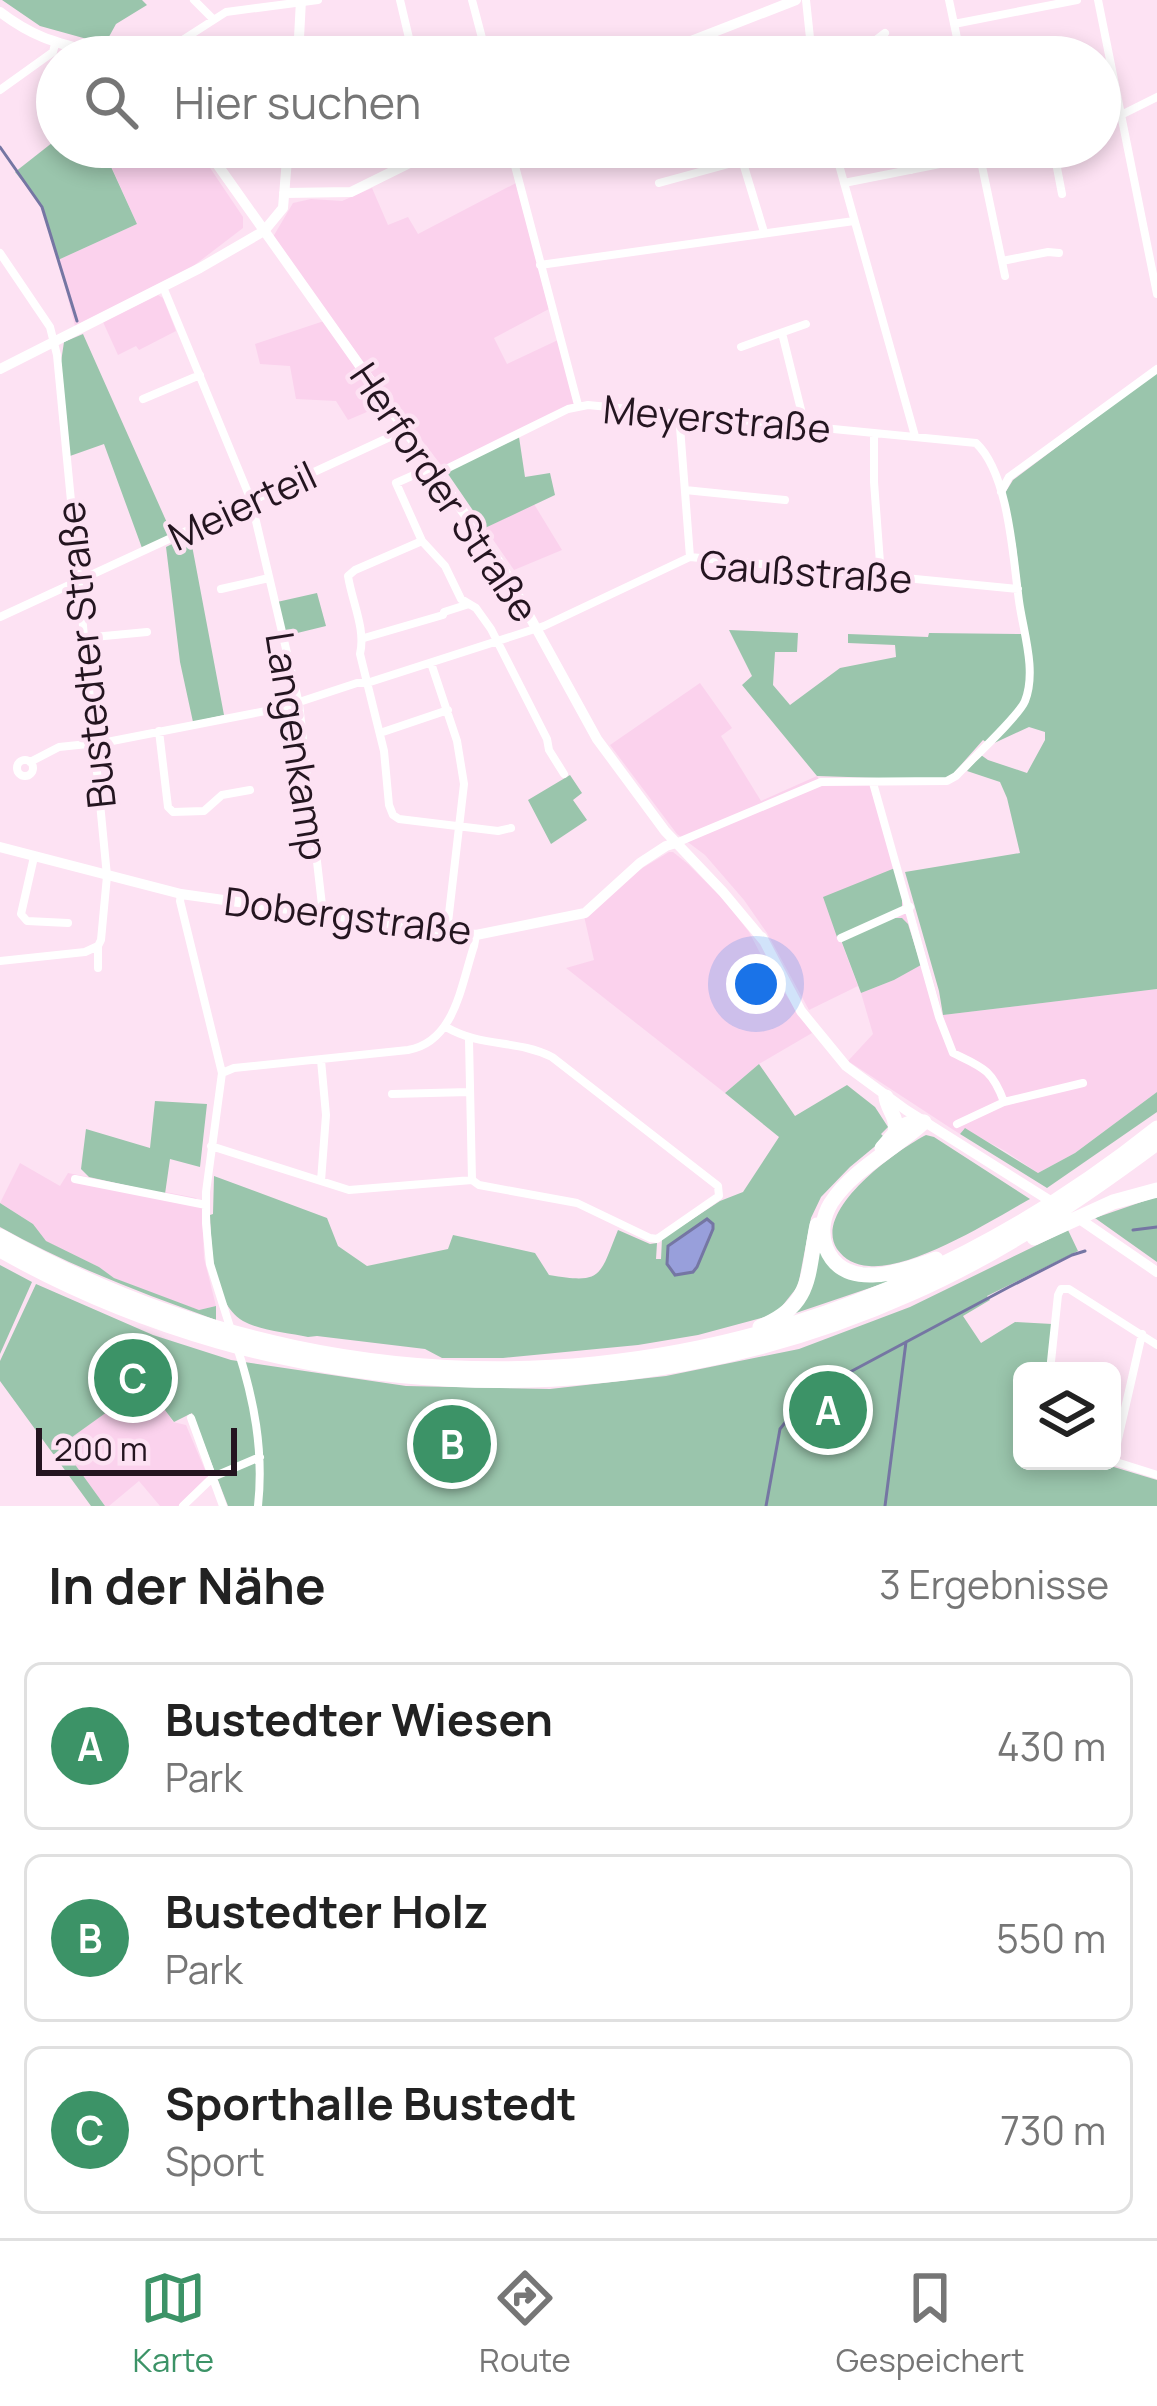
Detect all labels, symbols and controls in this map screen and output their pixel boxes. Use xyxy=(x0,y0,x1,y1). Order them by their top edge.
search box xyxy=(36,36,1121,168)
icon: search xyxy=(78,69,144,135)
text: Hier suchen xyxy=(174,71,421,133)
street label: Herforder Straße xyxy=(338,352,552,632)
street label: Meyerstraße xyxy=(601,381,833,455)
street label: Meierteil xyxy=(159,447,325,563)
street label: Bustedter Straße xyxy=(42,499,128,811)
street label: Gaußstraße xyxy=(698,537,914,605)
street label: Langenkamp xyxy=(253,628,343,864)
street label: Dobergstraße xyxy=(221,873,475,957)
your location xyxy=(726,954,786,1014)
pin: C xyxy=(94,1333,172,1423)
map controls xyxy=(1013,1362,1121,1470)
button: layers xyxy=(1013,1362,1121,1470)
pin: A xyxy=(789,1365,867,1455)
pin: B xyxy=(413,1399,491,1489)
scale bar xyxy=(36,1422,237,1475)
text: 200 m xyxy=(54,1426,148,1471)
text: In der Nähe xyxy=(48,1550,326,1619)
text: 3 Ergebnisse xyxy=(879,1557,1109,1611)
text: Bustedter Wiesen xyxy=(165,1688,553,1750)
text: A xyxy=(77,1719,103,1773)
text: 430 m xyxy=(997,1719,1106,1773)
text: Park xyxy=(165,1750,243,1804)
text: Bustedter Holz xyxy=(165,1880,488,1942)
text: B xyxy=(78,1911,102,1965)
text: 550 m xyxy=(996,1911,1106,1965)
text: Park xyxy=(165,1942,243,1996)
text: Sporthalle Bustedt xyxy=(165,2072,576,2134)
text: C xyxy=(76,2103,104,2157)
text: 730 m xyxy=(1000,2103,1106,2157)
text: Sport xyxy=(165,2134,265,2188)
tab: Karte xyxy=(132,2265,214,2382)
tab: Route xyxy=(479,2265,571,2382)
tab: Gespeichert xyxy=(836,2265,1025,2382)

